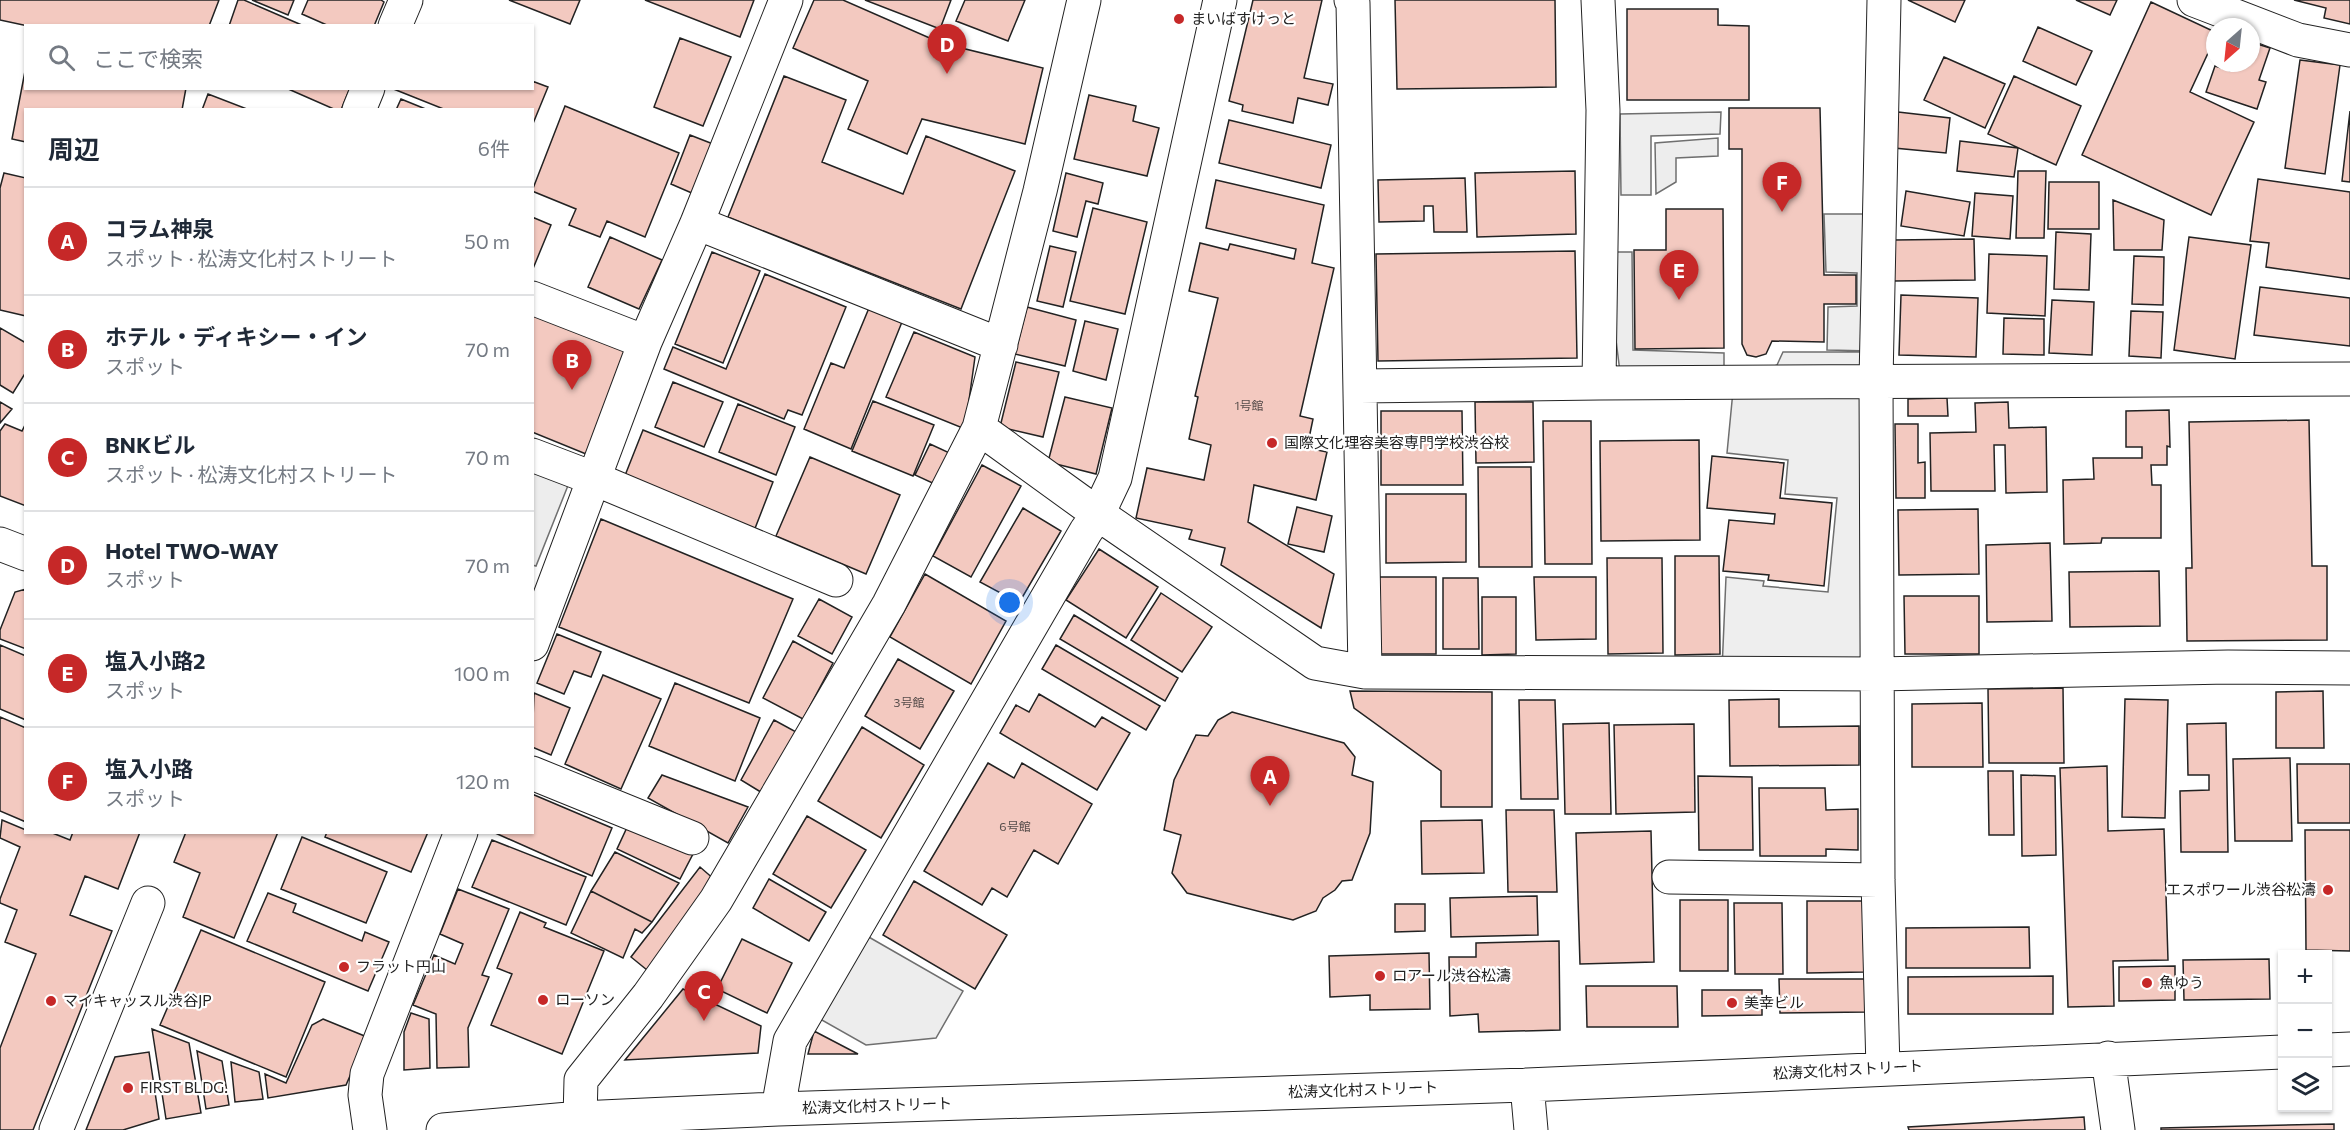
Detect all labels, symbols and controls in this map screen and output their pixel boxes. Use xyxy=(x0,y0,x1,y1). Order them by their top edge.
place label: まいばすけっと xyxy=(1191,9,1296,27)
marker: まいばすけっと xyxy=(1172,12,1186,26)
north arrow xyxy=(2206,18,2260,72)
search box xyxy=(24,24,534,90)
pin: D xyxy=(928,25,966,74)
icon: search xyxy=(45,41,78,74)
text: ここで検索 xyxy=(93,45,203,72)
text: 周辺 xyxy=(48,133,100,164)
text: 6件 xyxy=(478,136,510,160)
pin: F xyxy=(1762,162,1802,212)
text: コラム神泉 xyxy=(105,215,214,242)
text: A xyxy=(60,229,75,253)
text: 50 m xyxy=(464,229,510,253)
text: スポット · 松涛文化村ストリート xyxy=(105,246,397,270)
pin: E xyxy=(1660,250,1698,300)
text: ホテル・ディキシー・イン xyxy=(105,323,367,350)
text: B xyxy=(61,337,74,361)
text: 70 m xyxy=(465,337,510,361)
pin: B xyxy=(552,340,592,390)
text: スポット xyxy=(105,354,185,378)
house number: 1号館 xyxy=(1234,398,1264,412)
text: BNKビル xyxy=(105,431,195,458)
place label: 国際文化理容美容専門学校渋谷校 xyxy=(1284,433,1509,451)
marker: 国際文化理容美容専門学校渋谷校 xyxy=(1265,436,1279,450)
text: C xyxy=(61,445,74,469)
text: 70 m xyxy=(465,445,510,469)
text: スポット · 松涛文化村ストリート xyxy=(105,462,397,486)
text: Hotel TWO-WAY xyxy=(105,537,279,564)
text: D xyxy=(60,553,75,577)
text: 70 m xyxy=(465,553,510,577)
text: スポット xyxy=(105,567,185,591)
your location xyxy=(995,588,1024,617)
text: 塩入小路2 xyxy=(105,647,206,674)
text: E xyxy=(62,661,73,685)
text: 100 m xyxy=(454,661,510,685)
text: スポット xyxy=(105,678,185,702)
house number: 3号館 xyxy=(894,695,924,709)
text: 塩入小路 xyxy=(105,755,193,782)
pin: A xyxy=(1250,756,1290,806)
text: F xyxy=(62,769,73,793)
text: 120 m xyxy=(456,769,510,793)
text: スポット xyxy=(105,786,185,810)
house number: 6号館 xyxy=(999,819,1031,833)
place label: エスポワール渋谷松濤 xyxy=(2166,880,2316,898)
marker: エスポワール渋谷松濤 xyxy=(2321,883,2335,897)
map controls xyxy=(2278,950,2332,1112)
button: + xyxy=(2278,950,2332,1004)
place label: フラット円山 xyxy=(356,957,446,975)
marker: フラット円山 xyxy=(337,960,351,974)
place label: ロアール渋谷松濤 xyxy=(1392,966,1511,984)
marker: ロアール渋谷松濤 xyxy=(1373,969,1387,983)
pin: C xyxy=(684,972,724,1021)
place label: 魚ゆう xyxy=(2159,973,2204,991)
marker: 魚ゆう xyxy=(2140,976,2154,990)
place label: ローソン xyxy=(555,990,615,1008)
place label: マイキャッスル渋谷JP xyxy=(63,991,212,1009)
marker: ローソン xyxy=(536,993,550,1007)
place label: 美幸ビル xyxy=(1744,993,1804,1011)
marker: マイキャッスル渋谷JP xyxy=(44,994,58,1008)
marker: 美幸ビル xyxy=(1725,996,1739,1010)
button: − xyxy=(2278,1004,2332,1058)
street label: 松涛文化村ストリート xyxy=(1773,1056,1923,1082)
button: layers xyxy=(2278,1058,2332,1112)
street label: 松涛文化村ストリート xyxy=(1288,1077,1438,1101)
place label: FIRST BLDG. xyxy=(140,1078,228,1096)
marker: FIRST BLDG. xyxy=(121,1081,135,1095)
street label: 松涛文化村ストリート xyxy=(802,1093,952,1117)

